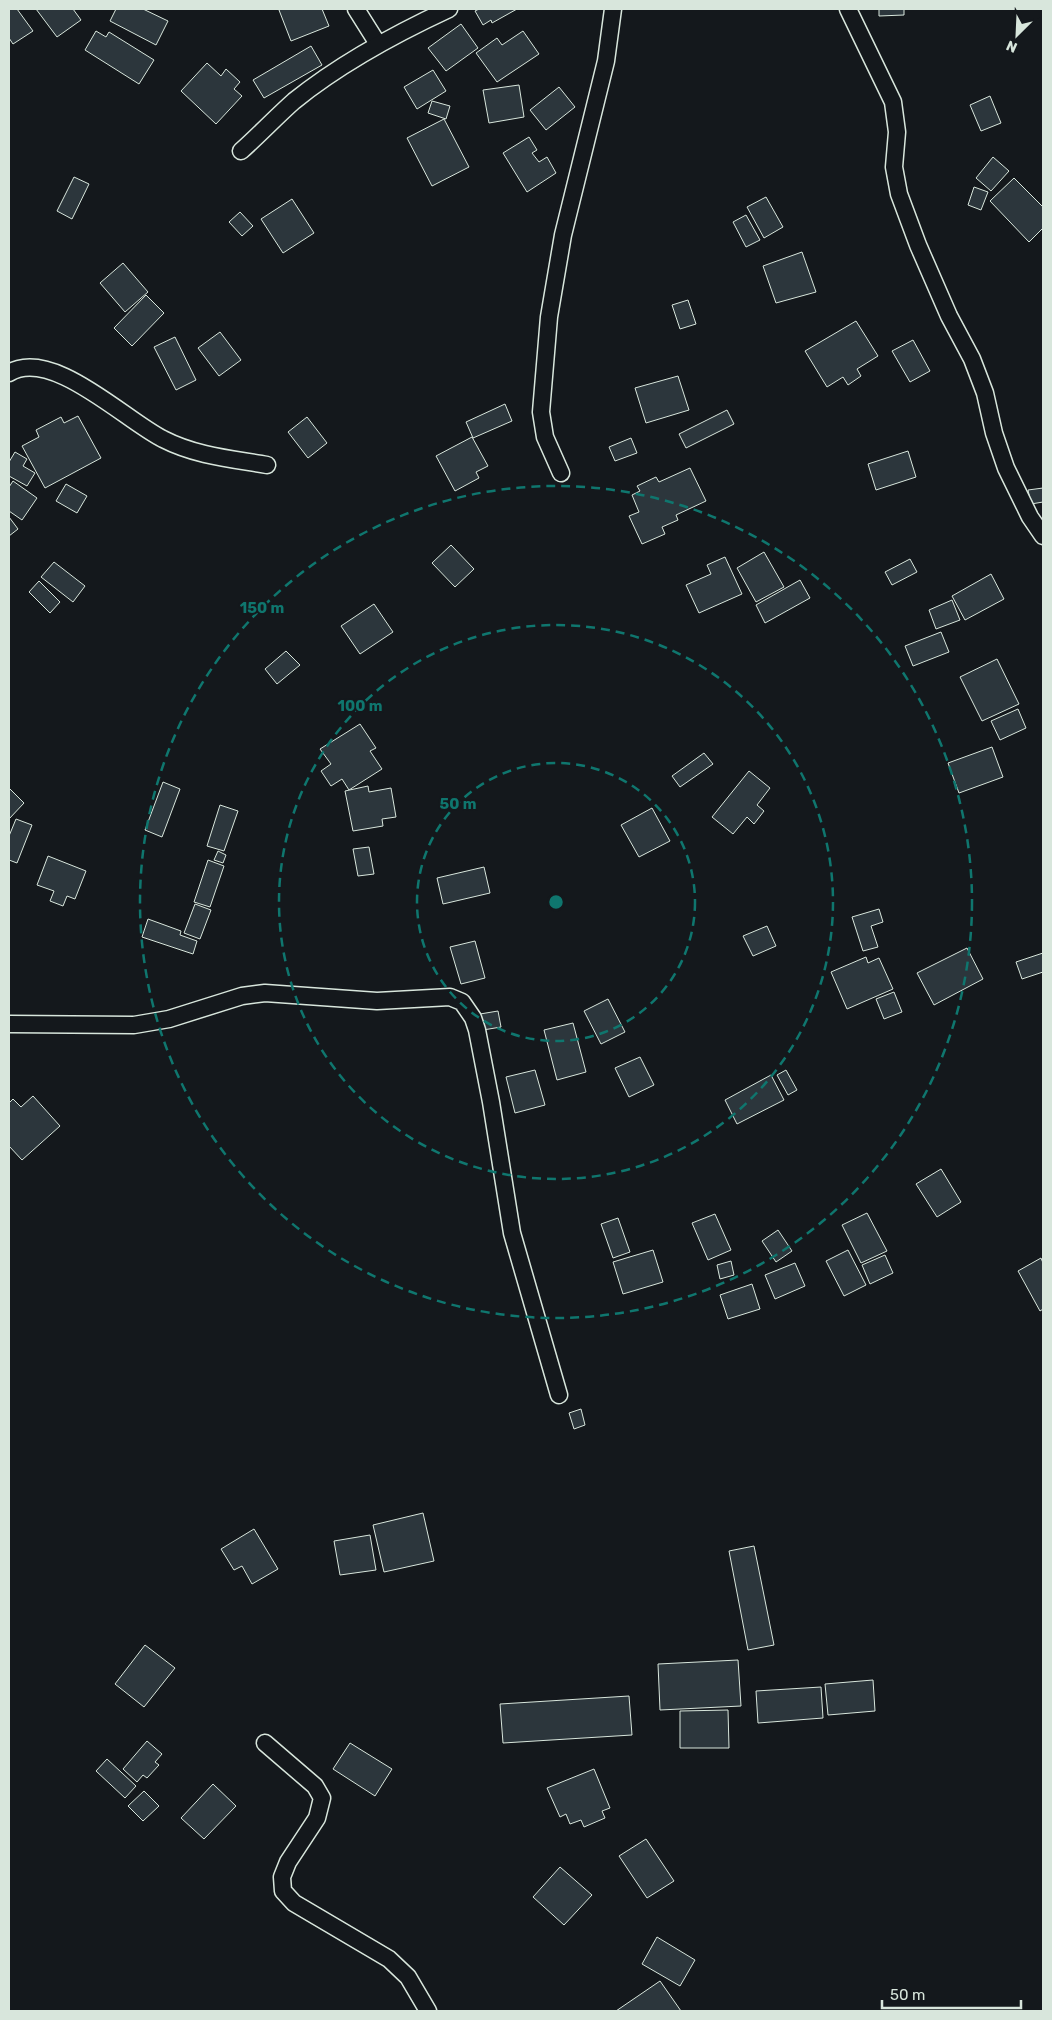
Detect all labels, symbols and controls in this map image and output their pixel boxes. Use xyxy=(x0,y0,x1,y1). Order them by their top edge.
north arrow xyxy=(992,10,1042,60)
text: N xyxy=(1004,37,1020,56)
text: 150 m xyxy=(240,599,284,617)
text: 100 m xyxy=(338,697,382,715)
text: 50 m xyxy=(440,795,476,813)
centre of rings xyxy=(547,893,565,911)
scale bar xyxy=(882,1978,1021,2010)
text: 50 m xyxy=(890,1986,925,2004)

